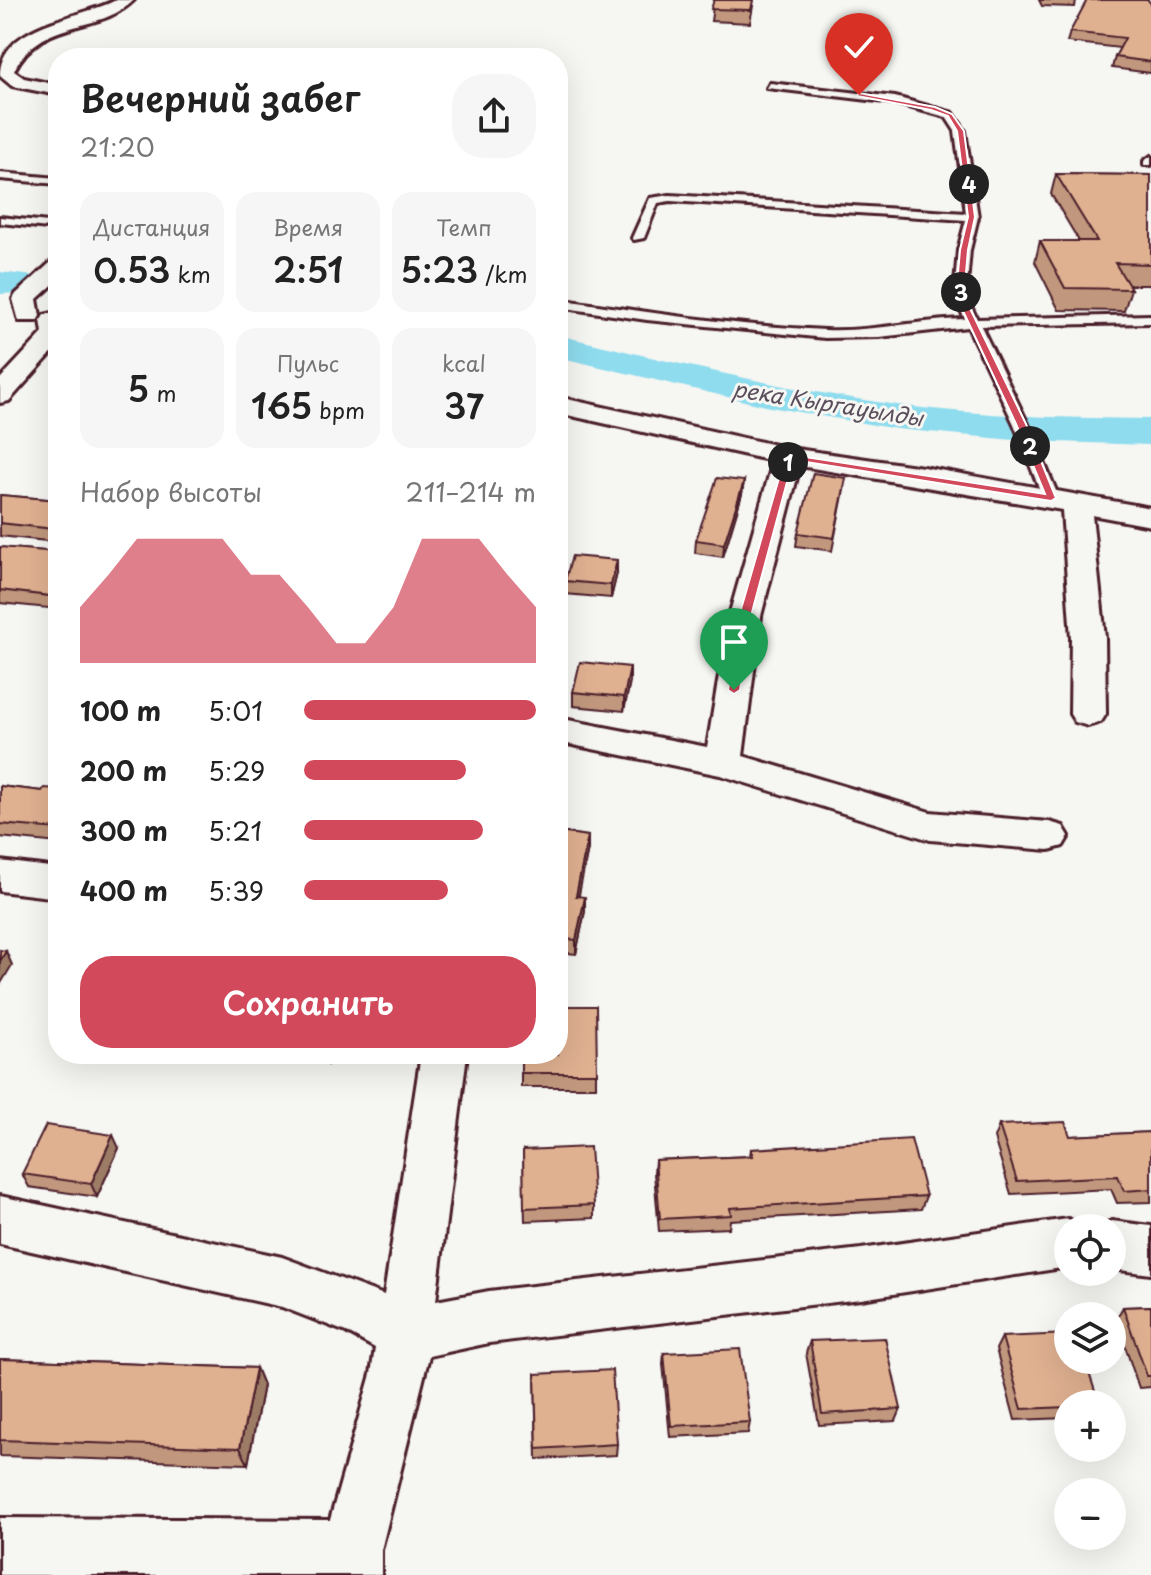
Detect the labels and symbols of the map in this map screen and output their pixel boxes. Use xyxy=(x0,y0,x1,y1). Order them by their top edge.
pin xyxy=(825,13,893,95)
pin: 4 xyxy=(949,164,989,204)
pin: 3 xyxy=(941,272,981,312)
water label: река Кыргауылды xyxy=(731,371,928,434)
pin: 2 xyxy=(1010,426,1050,466)
pin: 1 xyxy=(768,442,808,482)
pin xyxy=(700,608,768,690)

